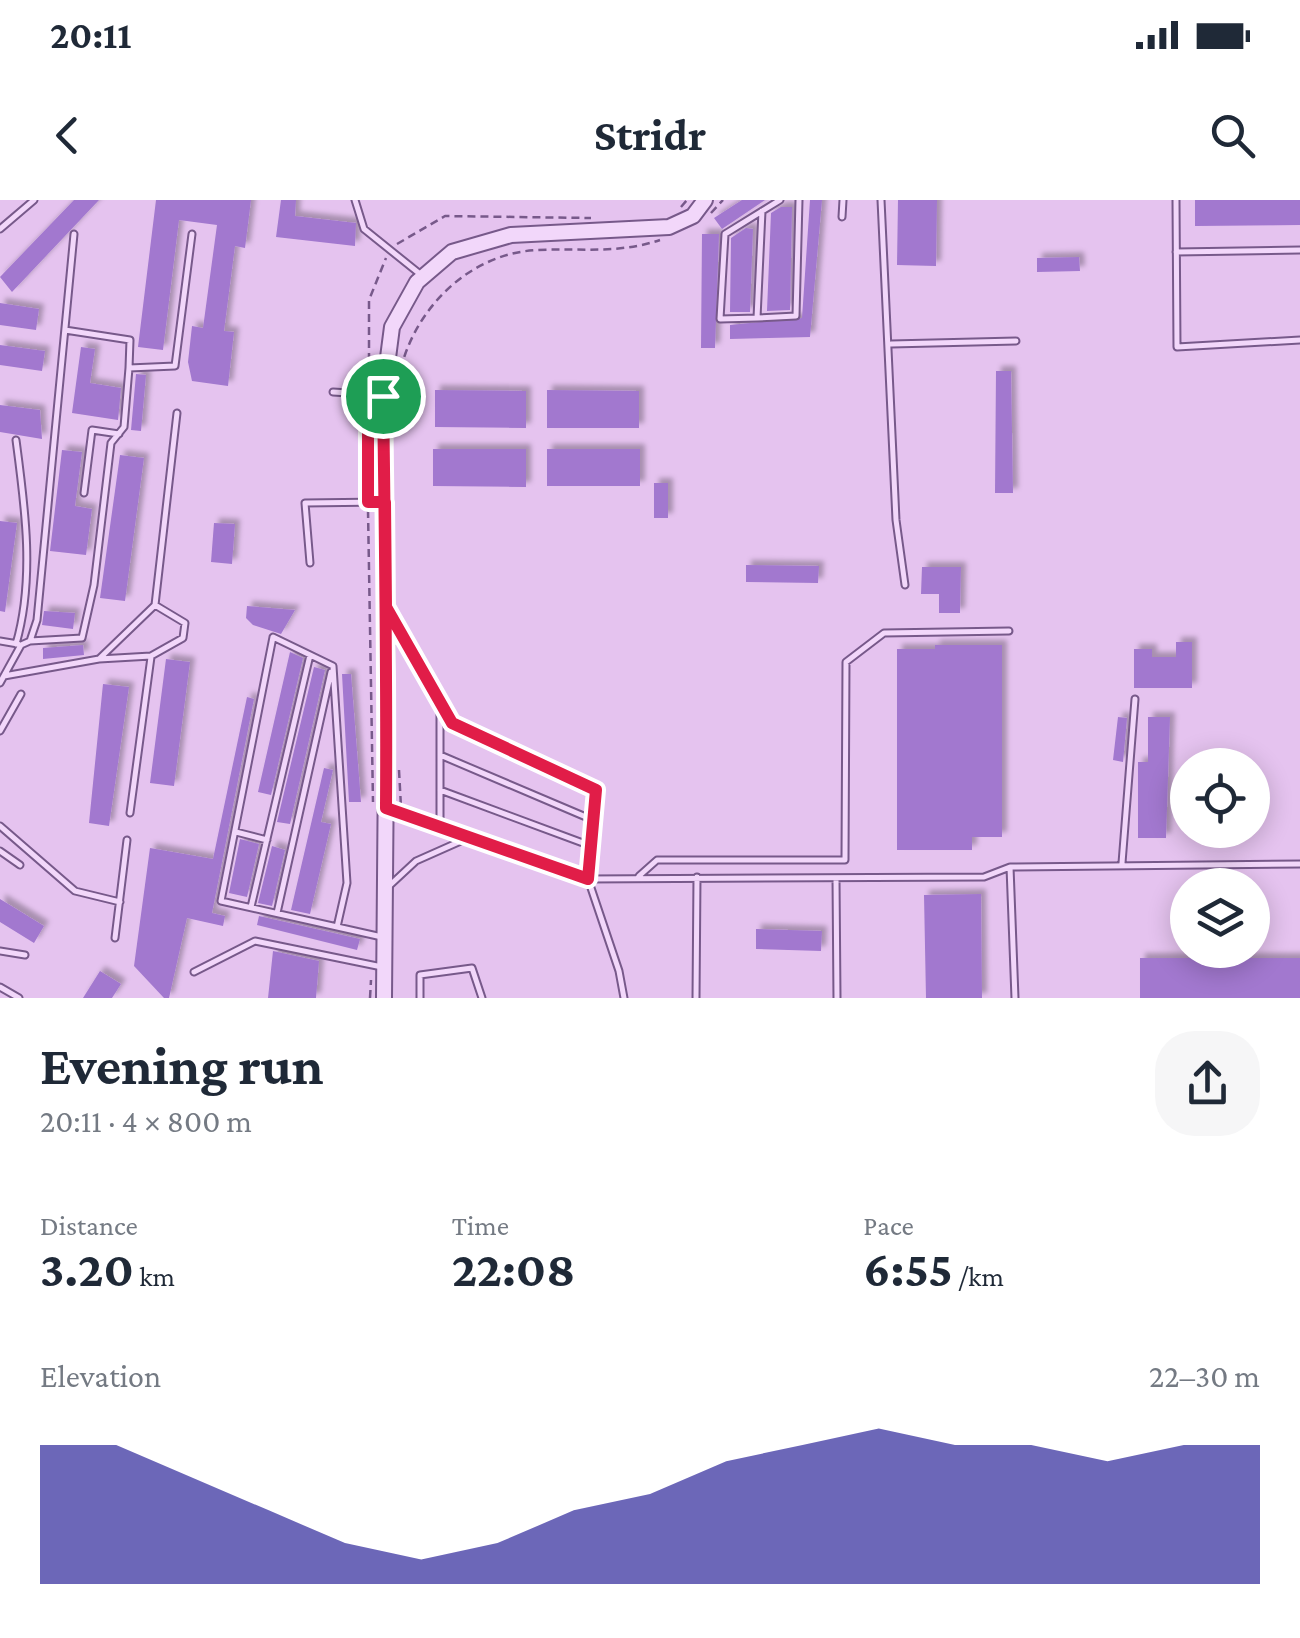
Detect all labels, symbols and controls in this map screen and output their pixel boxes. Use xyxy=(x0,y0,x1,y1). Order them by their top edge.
text: 20:11 xyxy=(50,14,131,56)
icon: back xyxy=(40,108,95,163)
icon: search xyxy=(1205,108,1260,163)
text: Stridr xyxy=(594,110,706,160)
pin xyxy=(341,354,426,439)
icon: arrive xyxy=(356,369,411,424)
map controls xyxy=(1170,748,1270,968)
button: locate xyxy=(1170,748,1270,848)
button: layers xyxy=(1170,868,1270,968)
button: share xyxy=(1155,1031,1260,1136)
text: Evening run xyxy=(40,1035,324,1096)
text: 20:11 · 4 × 800 m xyxy=(40,1103,252,1139)
text: Distance xyxy=(40,1210,138,1241)
text: Time xyxy=(452,1210,509,1241)
text: Pace xyxy=(863,1210,914,1241)
text: 3.20 xyxy=(40,1241,134,1297)
text: 22:08 xyxy=(452,1241,575,1297)
text: 6:55 xyxy=(863,1241,953,1297)
text: km xyxy=(134,1261,175,1292)
text: /km xyxy=(953,1261,1004,1292)
text: Elevation xyxy=(40,1358,161,1394)
text: 22–30 m xyxy=(1149,1358,1260,1394)

